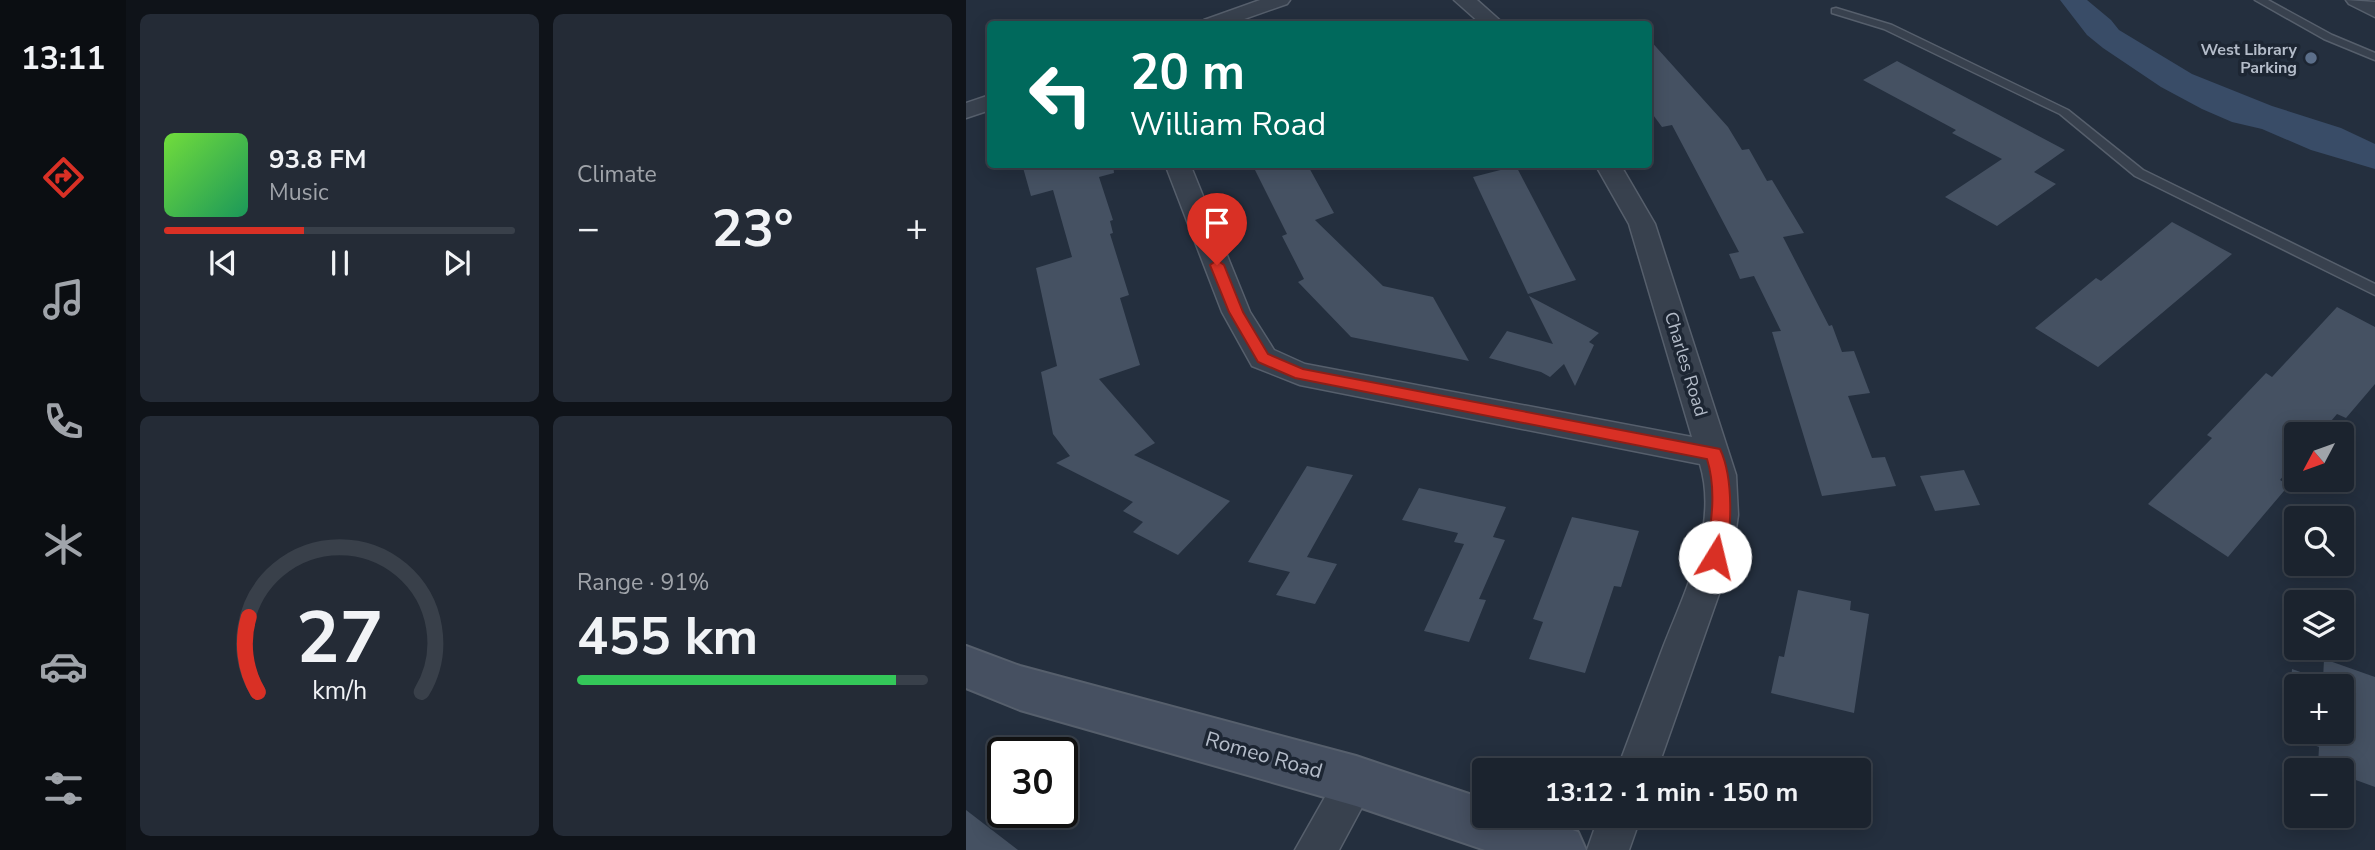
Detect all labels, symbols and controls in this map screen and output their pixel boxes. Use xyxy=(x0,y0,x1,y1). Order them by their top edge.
text: 13:11 xyxy=(21,37,105,80)
text: 20 m xyxy=(1130,39,1245,106)
place label: West Library Parking xyxy=(2201,39,2298,79)
icon: left xyxy=(1015,49,1106,140)
marker: West Library Parking xyxy=(2303,50,2319,66)
text: William Road xyxy=(1130,103,1326,146)
text: 93.8 FM xyxy=(269,142,366,177)
icon: directions xyxy=(39,153,88,202)
text: Climate xyxy=(577,159,657,190)
text: Music xyxy=(269,177,329,208)
text: 23° xyxy=(711,193,794,264)
pin xyxy=(1187,193,1247,265)
text: − xyxy=(577,203,600,254)
text: + xyxy=(905,203,928,254)
icon: arrive xyxy=(1198,204,1236,242)
icon: previous xyxy=(204,244,242,282)
icon: pause xyxy=(321,244,359,282)
icon: next xyxy=(438,244,476,282)
icon: music xyxy=(39,275,88,324)
street label: Charles Road xyxy=(1659,309,1713,419)
icon: phone xyxy=(39,397,88,446)
north arrow xyxy=(2284,422,2354,492)
map controls xyxy=(2284,422,2354,828)
button: search xyxy=(2284,506,2354,576)
icon: climate xyxy=(39,520,88,569)
position arrow xyxy=(1678,520,1752,594)
text: Range · 91% xyxy=(577,567,709,598)
text: 27 xyxy=(296,588,383,688)
button: layers xyxy=(2284,590,2354,660)
text: 455 km xyxy=(577,601,758,672)
icon: car xyxy=(39,642,88,691)
text: km/h xyxy=(312,674,367,708)
button: + xyxy=(2284,674,2354,744)
street label: Romeo Road xyxy=(1202,725,1326,785)
speed limit sign: 30 xyxy=(987,737,1078,828)
button: − xyxy=(2284,758,2354,828)
icon: filters xyxy=(39,764,88,813)
text: 13:12 · 1 min · 150 m xyxy=(1545,775,1798,810)

